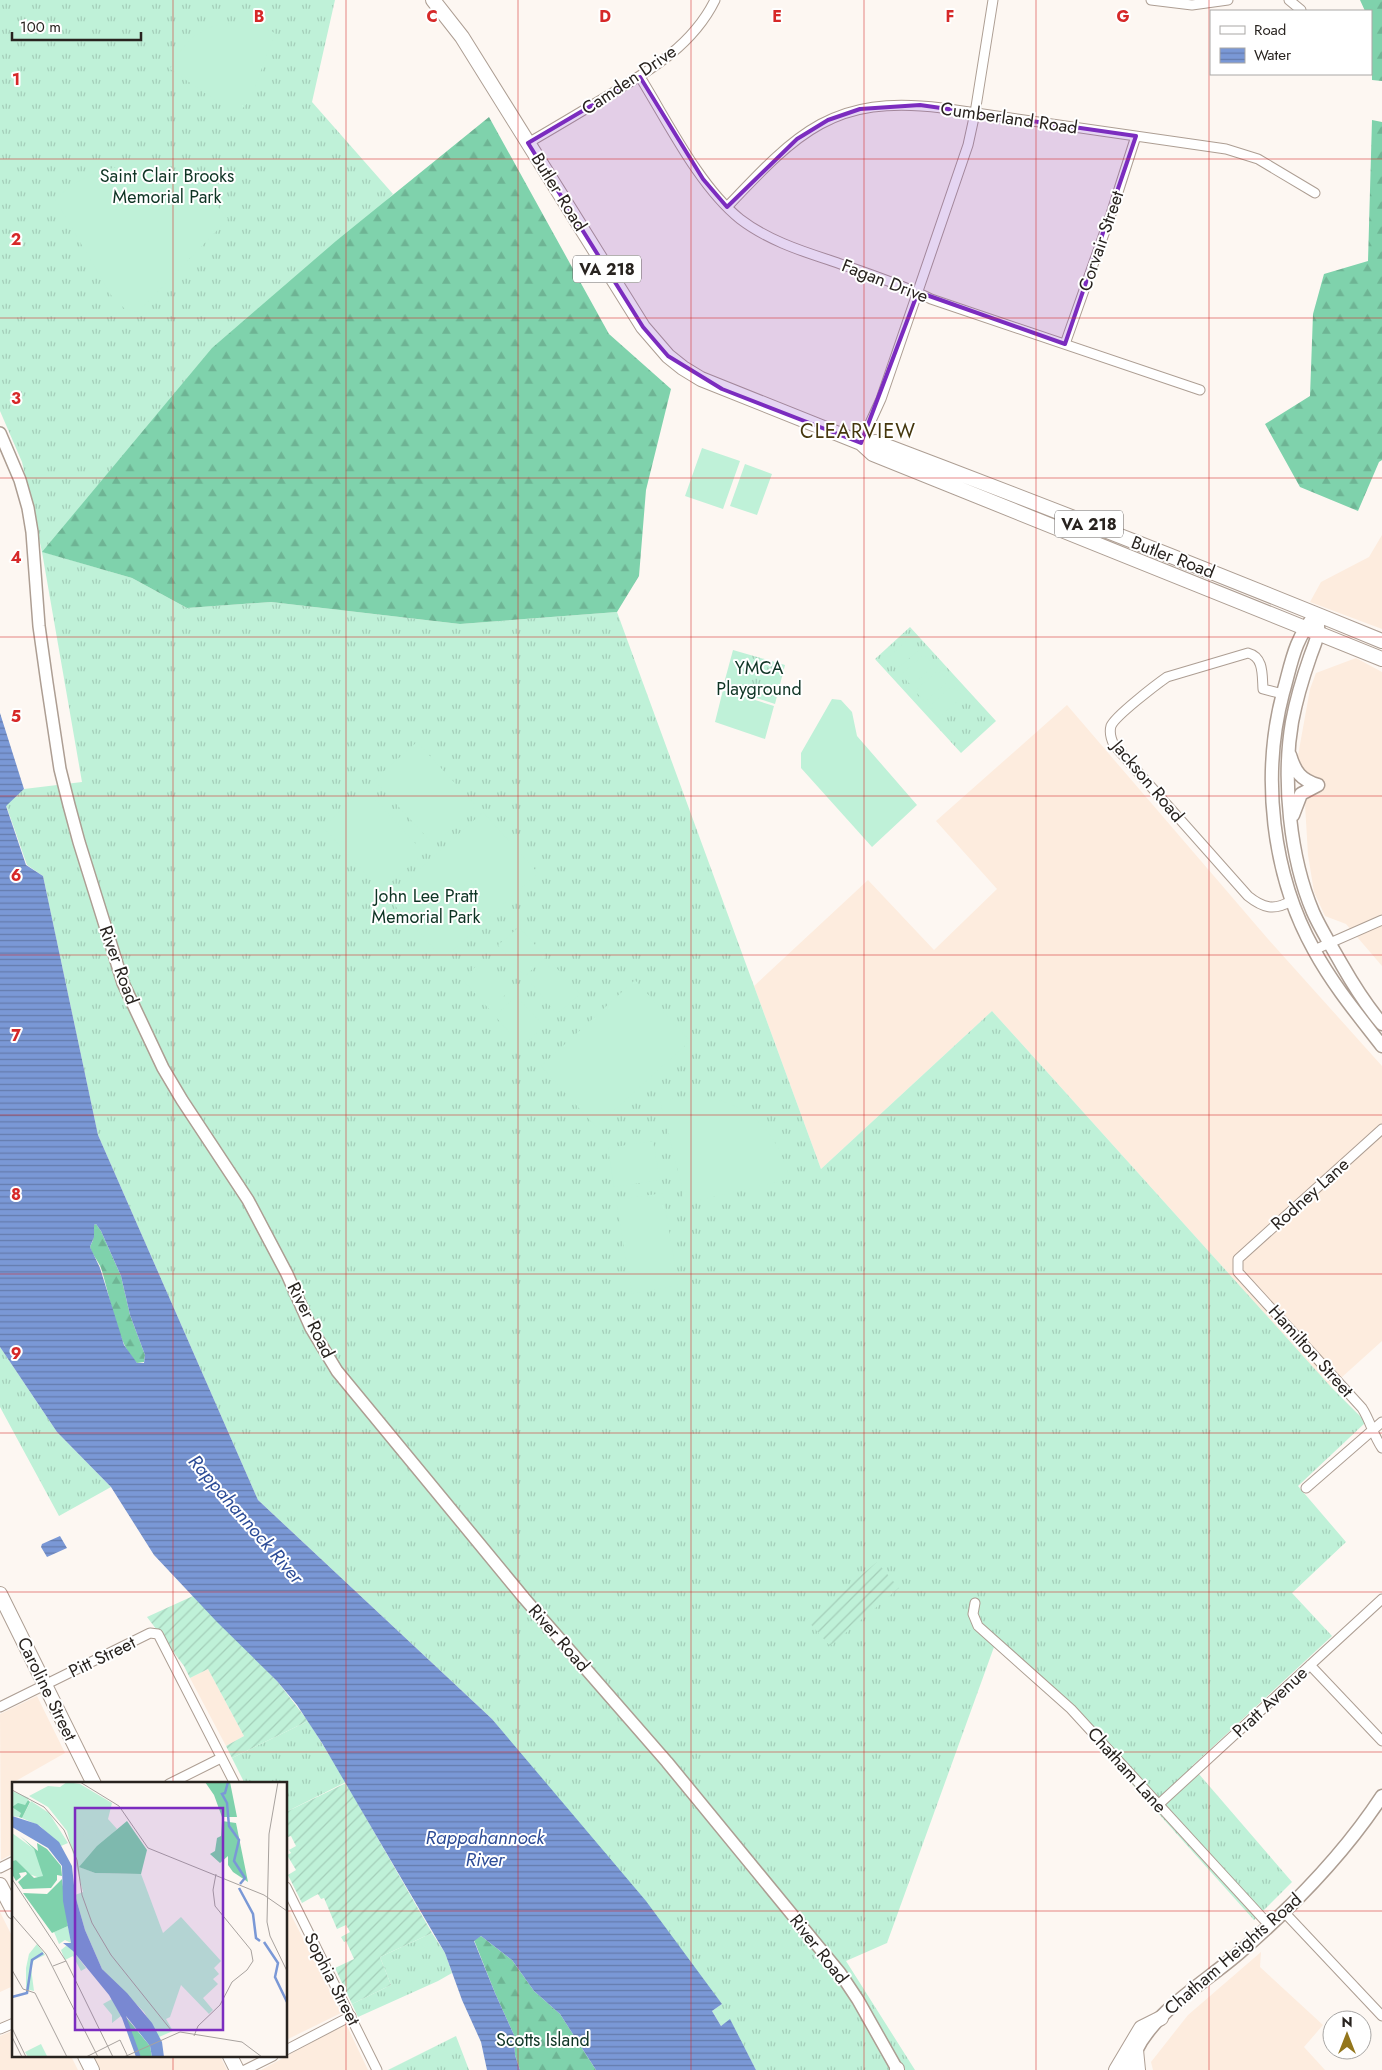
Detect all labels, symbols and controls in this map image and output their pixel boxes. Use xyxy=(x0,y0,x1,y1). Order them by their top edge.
text: B xyxy=(254,5,264,28)
text: C xyxy=(426,5,438,28)
text: D xyxy=(599,5,611,28)
text: E xyxy=(772,5,782,28)
text: F xyxy=(946,5,954,28)
text: G xyxy=(1116,5,1130,28)
scale bar xyxy=(12,10,141,42)
legend xyxy=(1210,10,1372,75)
text: 100 m xyxy=(20,16,61,38)
text: Road xyxy=(1254,19,1286,41)
street label: Camden Drive xyxy=(576,39,682,121)
text: Water xyxy=(1254,44,1292,66)
text: 1 xyxy=(12,68,20,91)
street label: Cumberland Road xyxy=(939,96,1079,140)
street label: Butler Road xyxy=(525,148,593,236)
park label: Saint Clair Brooks Memorial Park xyxy=(100,163,234,210)
street label: Corvair Street xyxy=(1072,187,1131,295)
text: 2 xyxy=(11,228,21,251)
street label: Fagan Drive xyxy=(838,253,932,309)
road number: VA 218 xyxy=(573,255,641,282)
text: 3 xyxy=(11,387,21,410)
district label: CLEARVIEW xyxy=(800,417,916,446)
road number: VA 218 xyxy=(1055,510,1123,538)
street label: Butler Road xyxy=(1127,529,1219,585)
text: 4 xyxy=(10,546,22,569)
park label: YMCA Playground xyxy=(716,655,802,702)
text: 5 xyxy=(11,705,21,728)
street label: Jackson Road xyxy=(1105,733,1190,828)
text: 6 xyxy=(11,864,21,887)
park label: John Lee Pratt Memorial Park xyxy=(372,883,480,930)
street label: River Road xyxy=(93,922,145,1008)
text: 7 xyxy=(11,1024,21,1047)
street label: Rodney Lane xyxy=(1265,1152,1355,1236)
text: 8 xyxy=(11,1183,21,1206)
street label: River Road xyxy=(281,1278,341,1362)
street label: Hamilton Street xyxy=(1262,1299,1360,1403)
text: 9 xyxy=(11,1342,21,1365)
water label: Rappahannock River xyxy=(182,1449,311,1591)
street label: River Road xyxy=(522,1598,596,1678)
street label: Pitt Street xyxy=(64,1629,140,1684)
street label: Caroline Street xyxy=(11,1633,84,1746)
street label: Pratt Avenue xyxy=(1227,1660,1313,1744)
street label: Chatham Lane xyxy=(1081,1721,1173,1819)
inset map xyxy=(12,1782,288,2058)
water label: Rappahannock River xyxy=(426,1824,545,1873)
street label: Chatham Heights Road xyxy=(1159,1887,1307,2021)
street label: River Road xyxy=(783,1909,855,1989)
street label: Sophia Street xyxy=(297,1928,367,2031)
north arrow xyxy=(1322,2010,1372,2060)
text: N xyxy=(1341,2012,1353,2032)
park label: Scotts Island xyxy=(496,2027,590,2053)

